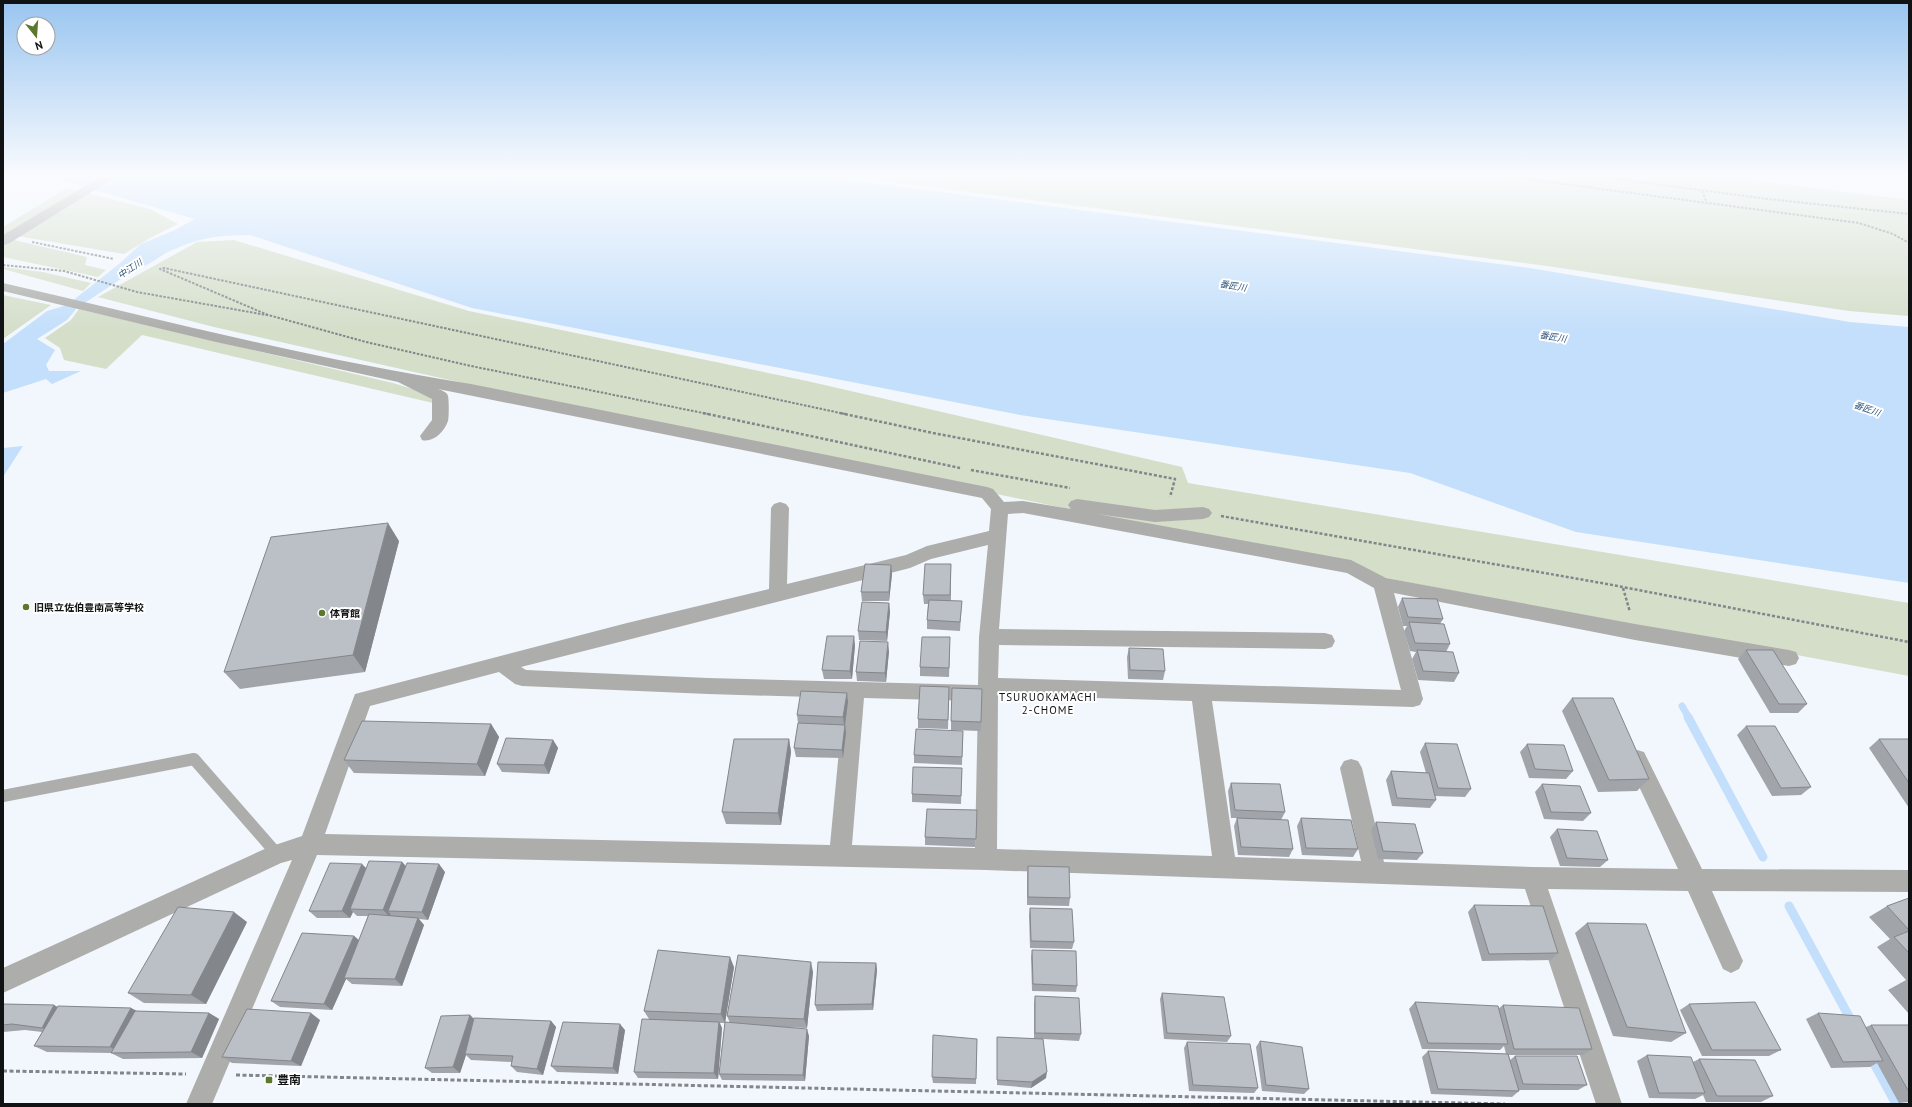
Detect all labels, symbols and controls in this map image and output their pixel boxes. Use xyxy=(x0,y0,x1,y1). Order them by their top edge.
north arrow xyxy=(16,16,56,56)
text: N xyxy=(33,38,44,53)
water label: 中江川 xyxy=(115,256,145,281)
water label: 番匠川 xyxy=(1219,278,1248,293)
water label: 番匠川 xyxy=(1539,329,1568,344)
water label: 番匠川 xyxy=(1853,399,1883,419)
place label: 旧県立佐伯豊南高等学校 xyxy=(34,601,144,614)
marker: 旧県立佐伯豊南高等学校 xyxy=(21,602,31,612)
place label: 体育館 xyxy=(329,607,360,620)
marker: 体育館 xyxy=(317,608,327,618)
district label: TSURUOKAMACHI 2-CHOME xyxy=(999,690,1097,717)
place label: 豊南 xyxy=(277,1072,301,1087)
marker: 豊南 xyxy=(264,1075,274,1085)

